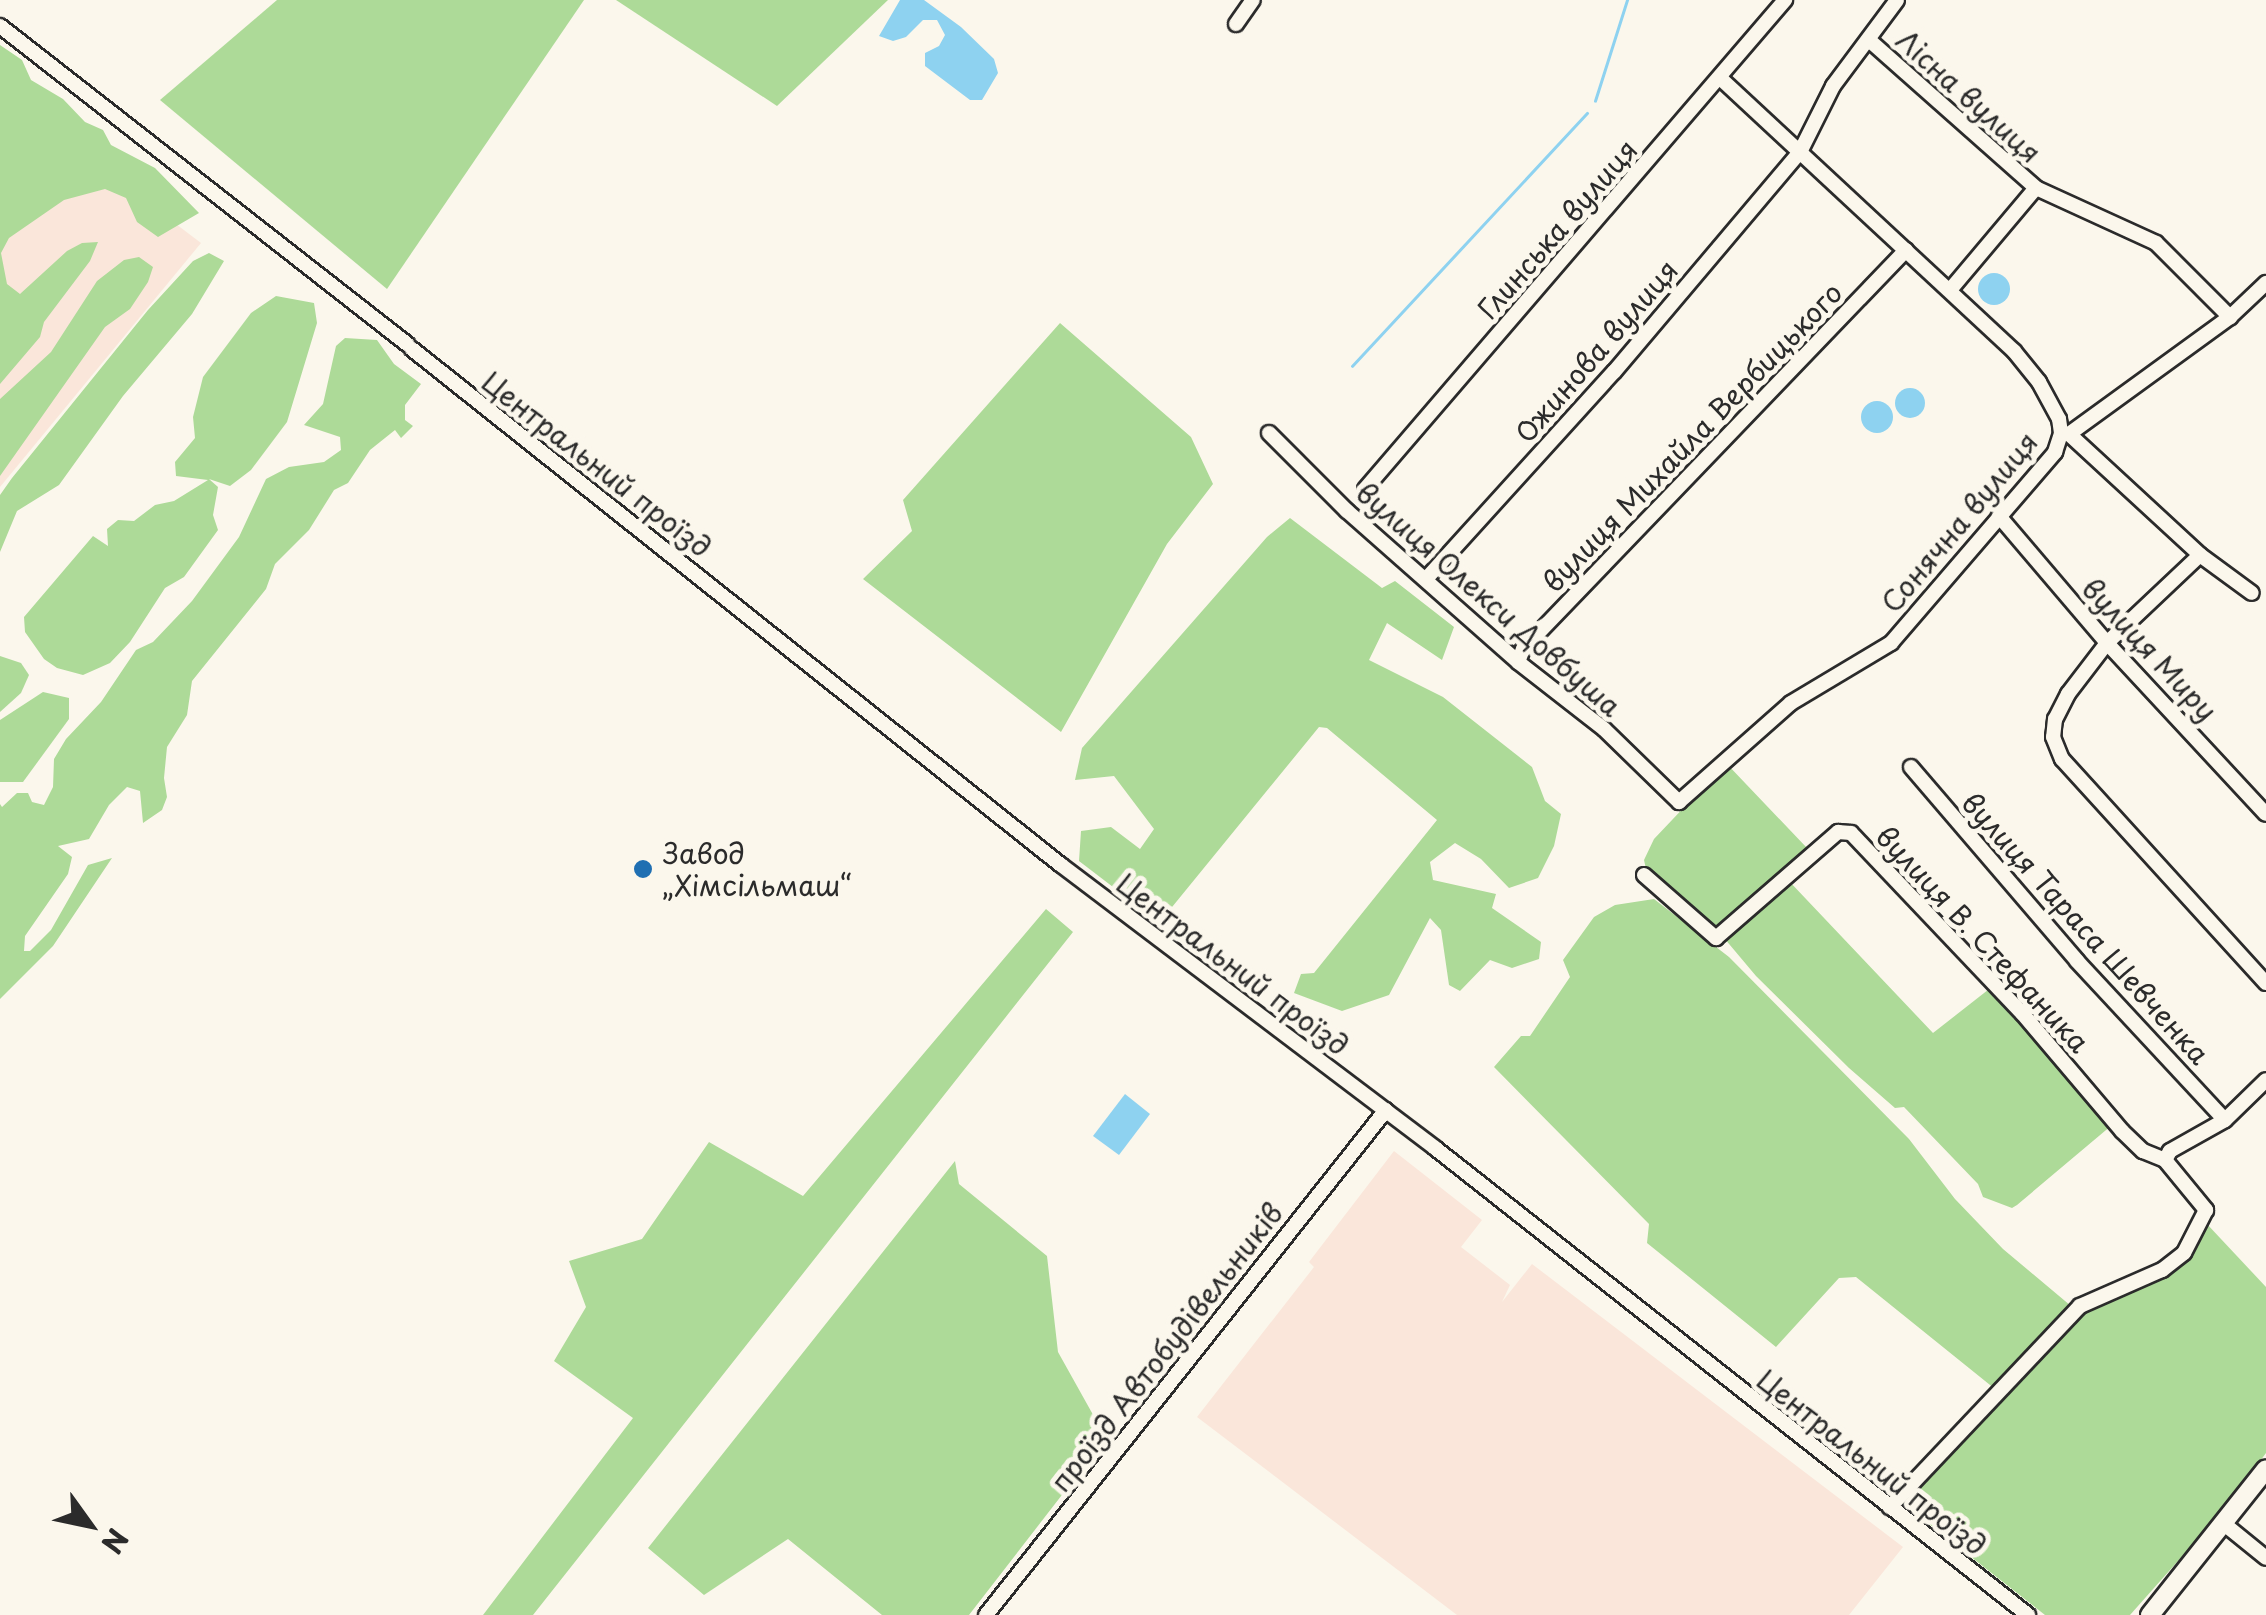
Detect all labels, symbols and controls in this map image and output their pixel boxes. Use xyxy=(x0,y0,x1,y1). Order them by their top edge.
street label: Лісна вулиця xyxy=(1889,22,2049,170)
street label: Глинська вулиця xyxy=(1470,132,1644,326)
street label: Ожинова вулиця xyxy=(1507,252,1685,450)
street label: вулиця Михайла Вербицького xyxy=(1535,275,1849,599)
street label: Центральний проїзд xyxy=(476,364,718,564)
street label: Сонячна вулиця xyxy=(1873,424,2045,620)
street label: вулиця Олекси Довбуша xyxy=(1349,474,1629,724)
street label: вулиця Миру xyxy=(2075,571,2225,727)
street label: вулиця Тараса Шевченка xyxy=(1954,784,2218,1072)
street label: вулиця В. Стефаника xyxy=(1869,819,2097,1059)
place label: Завод „Хімсільмаш“ xyxy=(663,836,851,902)
marker: Завод „Хімсільмаш“ xyxy=(632,858,654,880)
street label: Центральний проїзд xyxy=(1110,866,1356,1062)
street label: проїзд Автобудівельників xyxy=(1043,1196,1289,1498)
street label: Центральний проїзд xyxy=(1751,1362,1993,1562)
north arrow xyxy=(40,1475,140,1575)
text: N xyxy=(92,1521,140,1563)

